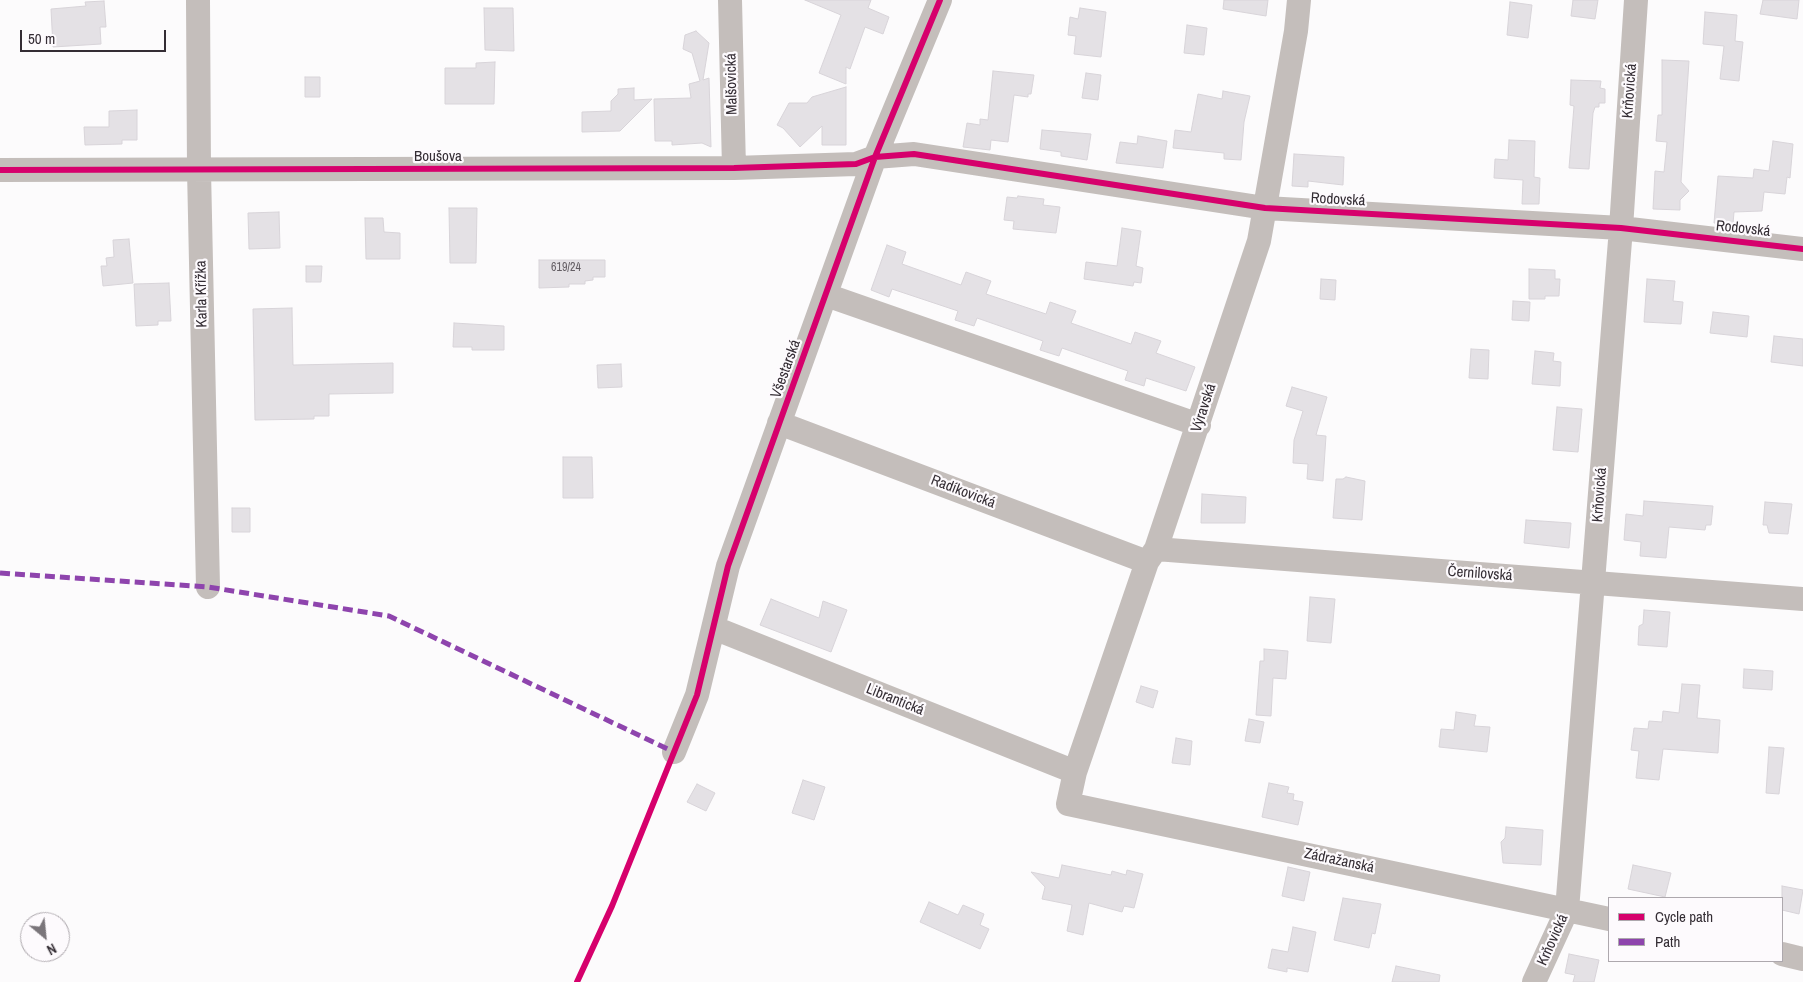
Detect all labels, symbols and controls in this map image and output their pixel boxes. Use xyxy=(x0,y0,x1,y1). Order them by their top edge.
scale bar xyxy=(22,20,169,52)
text: 50 m xyxy=(28,28,55,49)
street label: Malšovická xyxy=(722,53,742,115)
street label: Krňovická xyxy=(1619,63,1641,119)
street label: Boušova xyxy=(414,148,462,166)
street label: Rodovská xyxy=(1310,190,1366,210)
street label: Rodovská xyxy=(1715,217,1771,241)
street label: Karla Křížka xyxy=(192,260,212,328)
house number: 619/24 xyxy=(551,261,581,275)
street label: Všestarská xyxy=(767,337,805,401)
street label: Výravská xyxy=(1188,381,1220,435)
street label: Krňovická xyxy=(1589,467,1611,523)
street label: Radíkovická xyxy=(928,471,998,513)
street label: Černilovská xyxy=(1447,563,1513,585)
street label: Librantická xyxy=(863,680,927,720)
street label: Zádražanská xyxy=(1302,845,1376,877)
legend xyxy=(1608,897,1783,962)
text: Cycle path xyxy=(1655,906,1713,927)
street label: Krňovická xyxy=(1534,911,1572,969)
north arrow xyxy=(20,912,70,962)
text: Path xyxy=(1655,931,1680,952)
text: N xyxy=(44,939,59,959)

